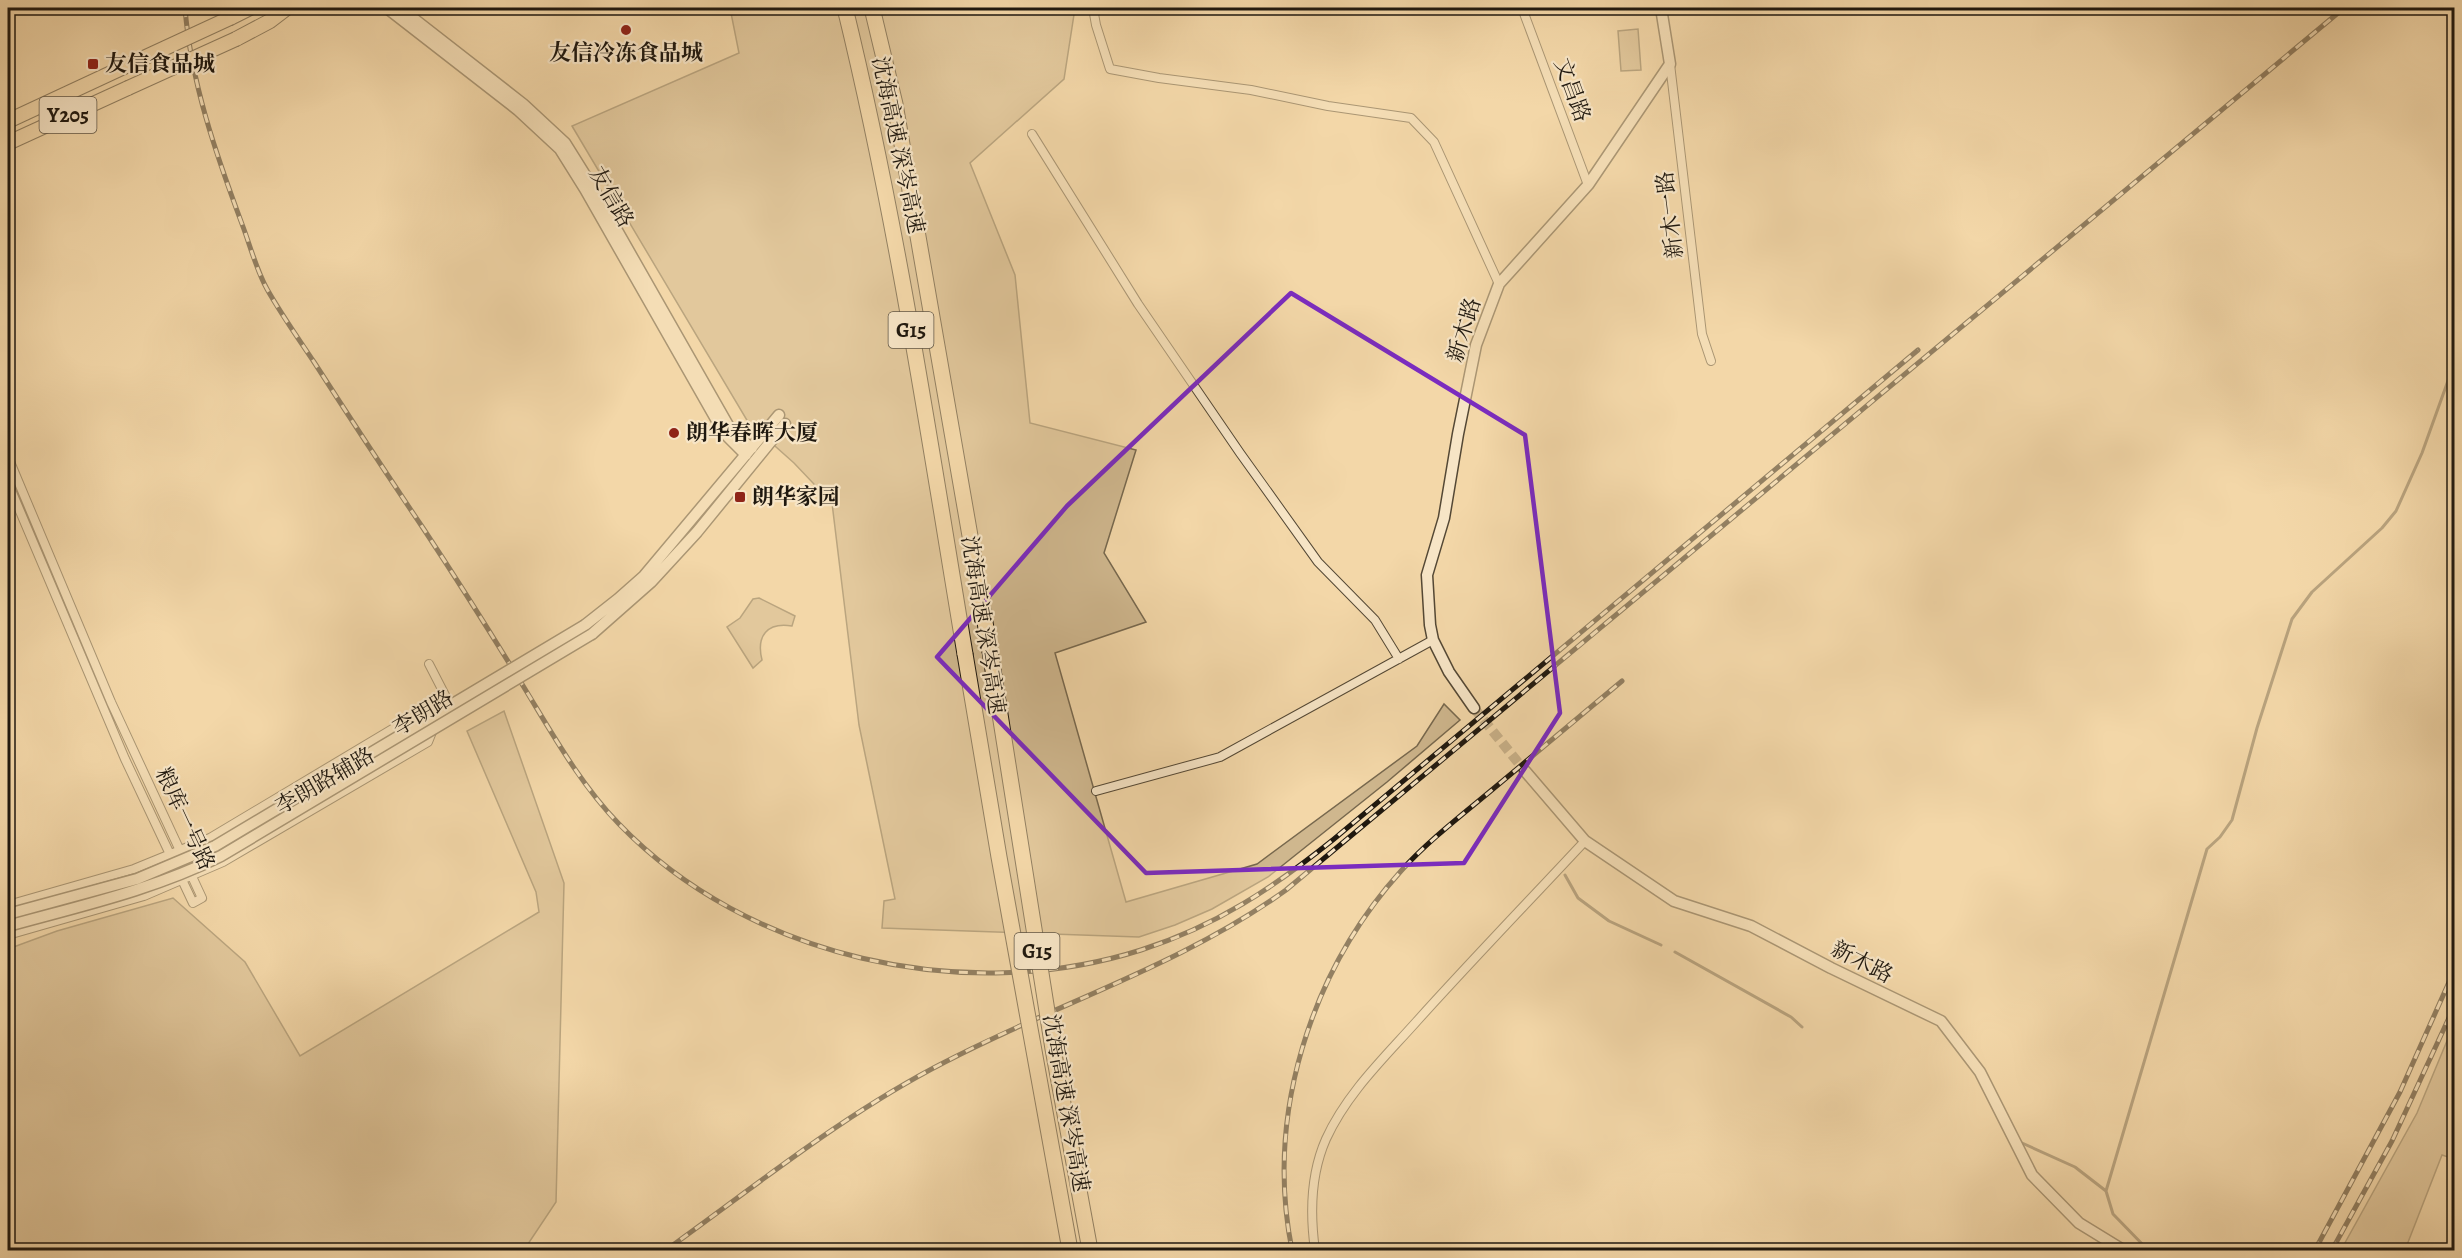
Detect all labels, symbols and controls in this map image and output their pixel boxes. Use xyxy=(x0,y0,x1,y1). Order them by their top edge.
marker: 友信冷冻食品城 xyxy=(619,23,633,37)
place label: 友信冷冻食品城 xyxy=(549,38,703,68)
place label: 友信食品城 xyxy=(105,49,215,79)
street label: 沈海高速 深岑高速 xyxy=(865,54,931,236)
street label: 文昌路 xyxy=(1547,54,1597,126)
marker: 友信食品城 xyxy=(86,57,100,71)
road number: Y205 xyxy=(40,97,97,133)
street label: 友信路 xyxy=(582,161,640,233)
street label: 新木一路 xyxy=(1650,169,1690,261)
street label: 新木路 xyxy=(1440,294,1488,366)
road number: G15 xyxy=(888,312,934,348)
place label: 朗华春晖大厦 xyxy=(686,418,818,448)
marker: 朗华春晖大厦 xyxy=(667,426,681,440)
place label: 朗华家园 xyxy=(752,482,840,512)
marker: 朗华家园 xyxy=(733,490,747,504)
street label: 沈海高速 深岑高速 xyxy=(954,534,1012,716)
street label: 李朗路 xyxy=(387,683,459,743)
street label: 李朗路辅路 xyxy=(270,741,380,821)
street label: 粮库一号路 xyxy=(148,763,222,875)
road number: G15 xyxy=(1014,933,1060,969)
street label: 新木路 xyxy=(1826,934,1898,990)
street label: 沈海高速 深岑高速 xyxy=(1036,1012,1096,1194)

